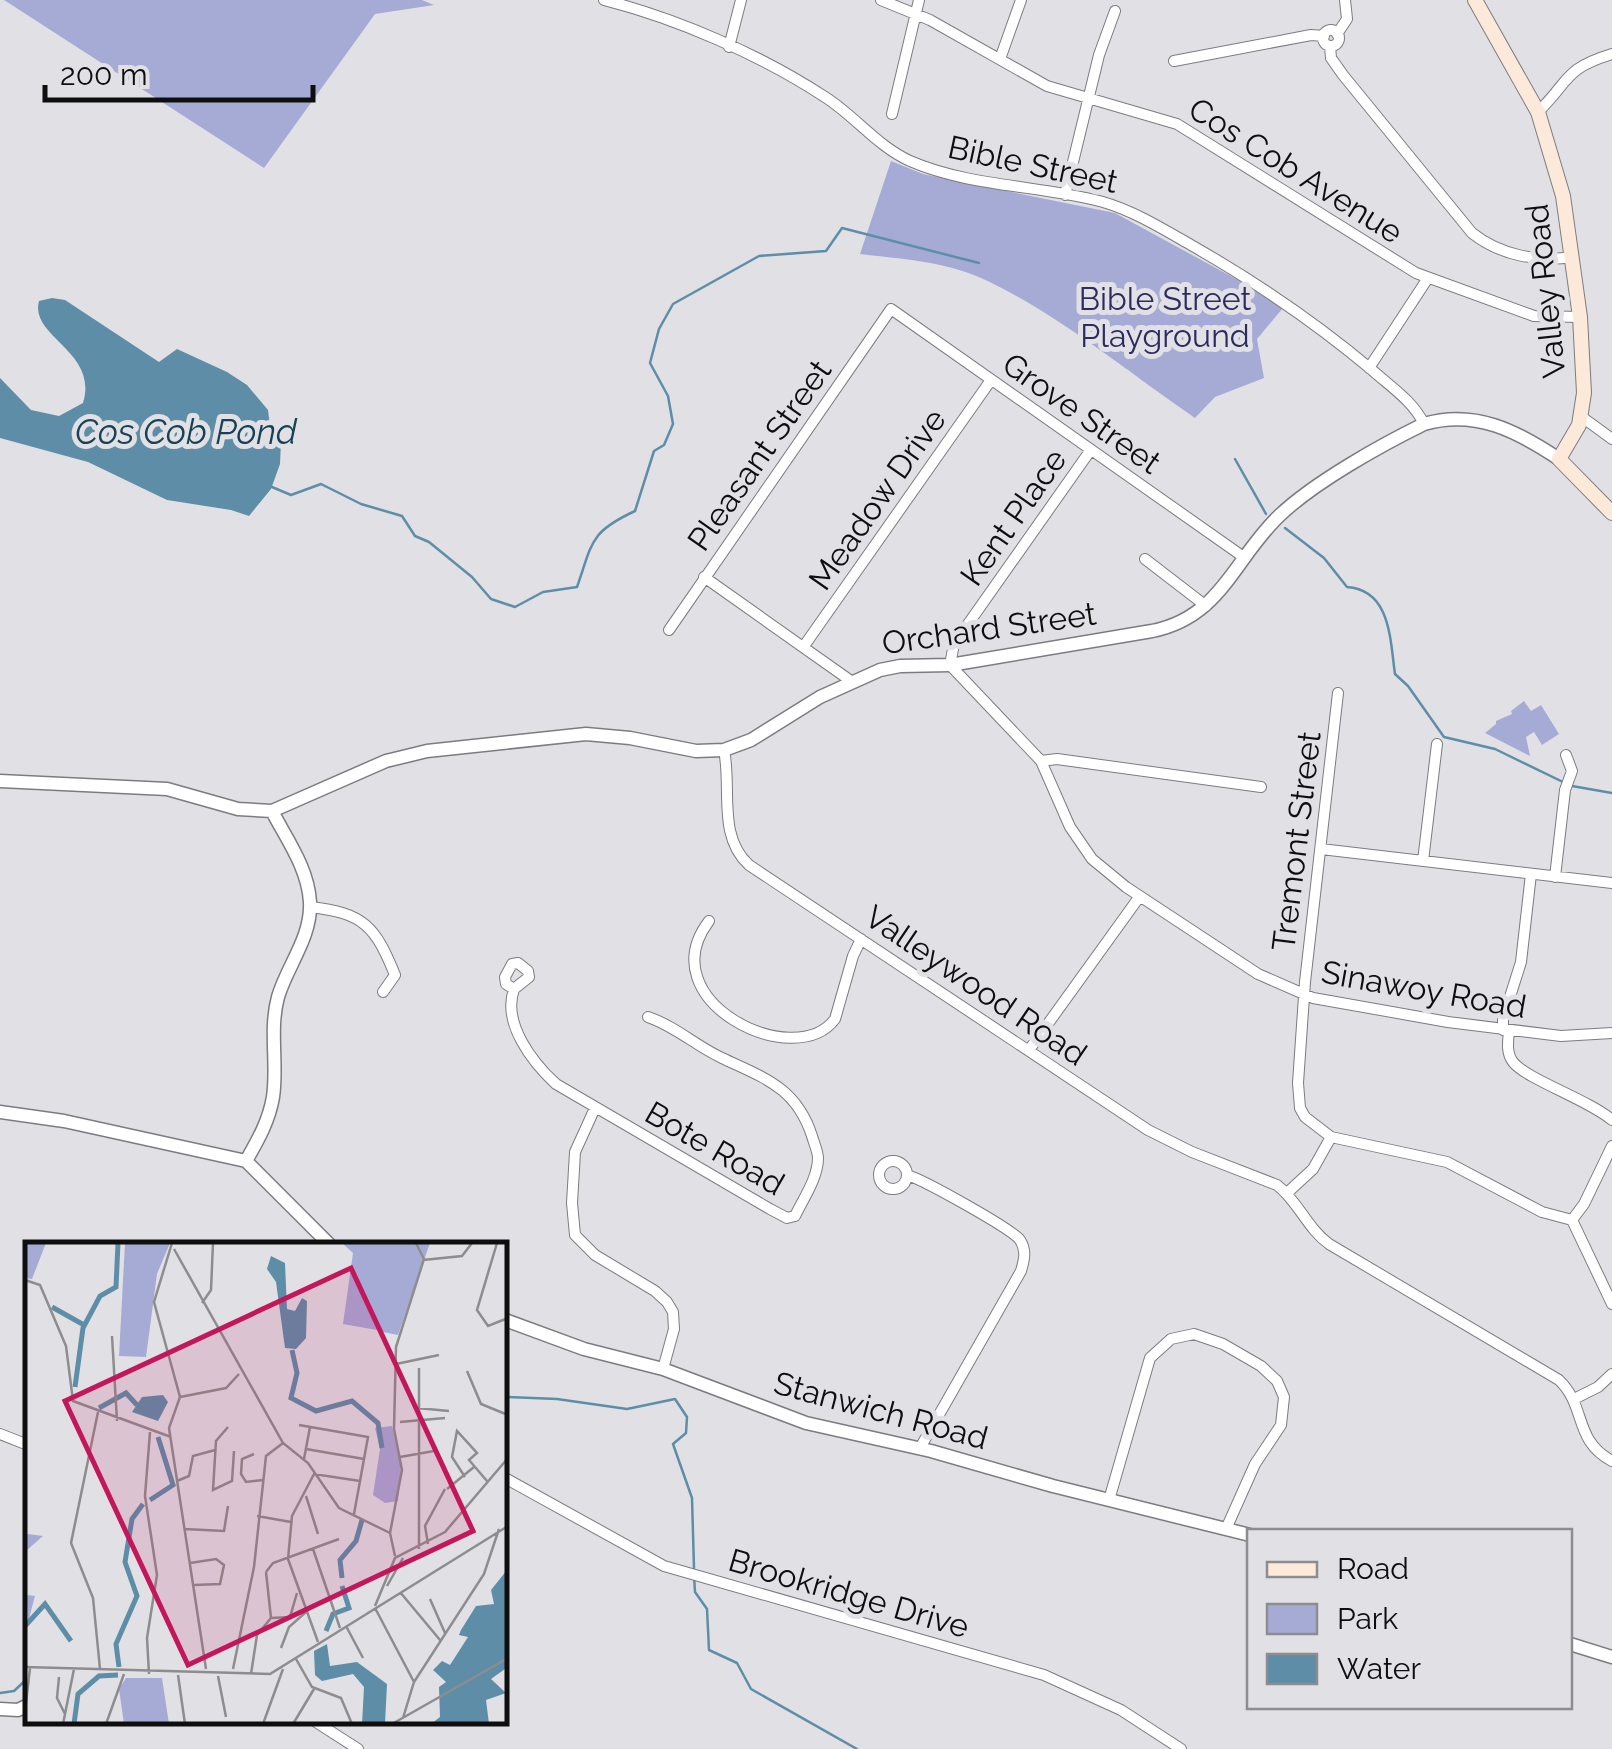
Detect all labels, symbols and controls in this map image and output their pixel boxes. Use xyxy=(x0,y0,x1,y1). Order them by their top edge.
scale bar xyxy=(45,40,312,102)
text: 200 m xyxy=(60,57,148,92)
street label: Cos Cob Avenue xyxy=(1182,89,1410,251)
street label: Bible Street xyxy=(945,128,1121,200)
street label: Valley Road xyxy=(1517,202,1573,380)
park label: Bible Street Playground xyxy=(1079,280,1251,354)
street label: Grove Street xyxy=(996,345,1168,481)
street label: Pleasant Street xyxy=(680,352,839,557)
street label: Meadow Drive xyxy=(801,402,953,596)
water label: Cos Cob Pond xyxy=(75,411,298,452)
street label: Kent Place xyxy=(953,442,1073,592)
street label: Orchard Street xyxy=(880,595,1099,661)
street label: Tremont Street xyxy=(1264,729,1328,953)
street label: Valleywood Road xyxy=(858,897,1094,1073)
street label: Sinawoy Road xyxy=(1319,953,1529,1025)
street label: Bote Road xyxy=(639,1093,791,1203)
inset map xyxy=(25,1242,508,1724)
street label: Stanwich Road xyxy=(770,1364,992,1456)
legend xyxy=(1247,1529,1572,1709)
street label: Brookridge Drive xyxy=(725,1541,973,1645)
text: Road xyxy=(1337,1551,1409,1586)
text: Park xyxy=(1337,1601,1398,1636)
text: Water xyxy=(1337,1651,1421,1686)

